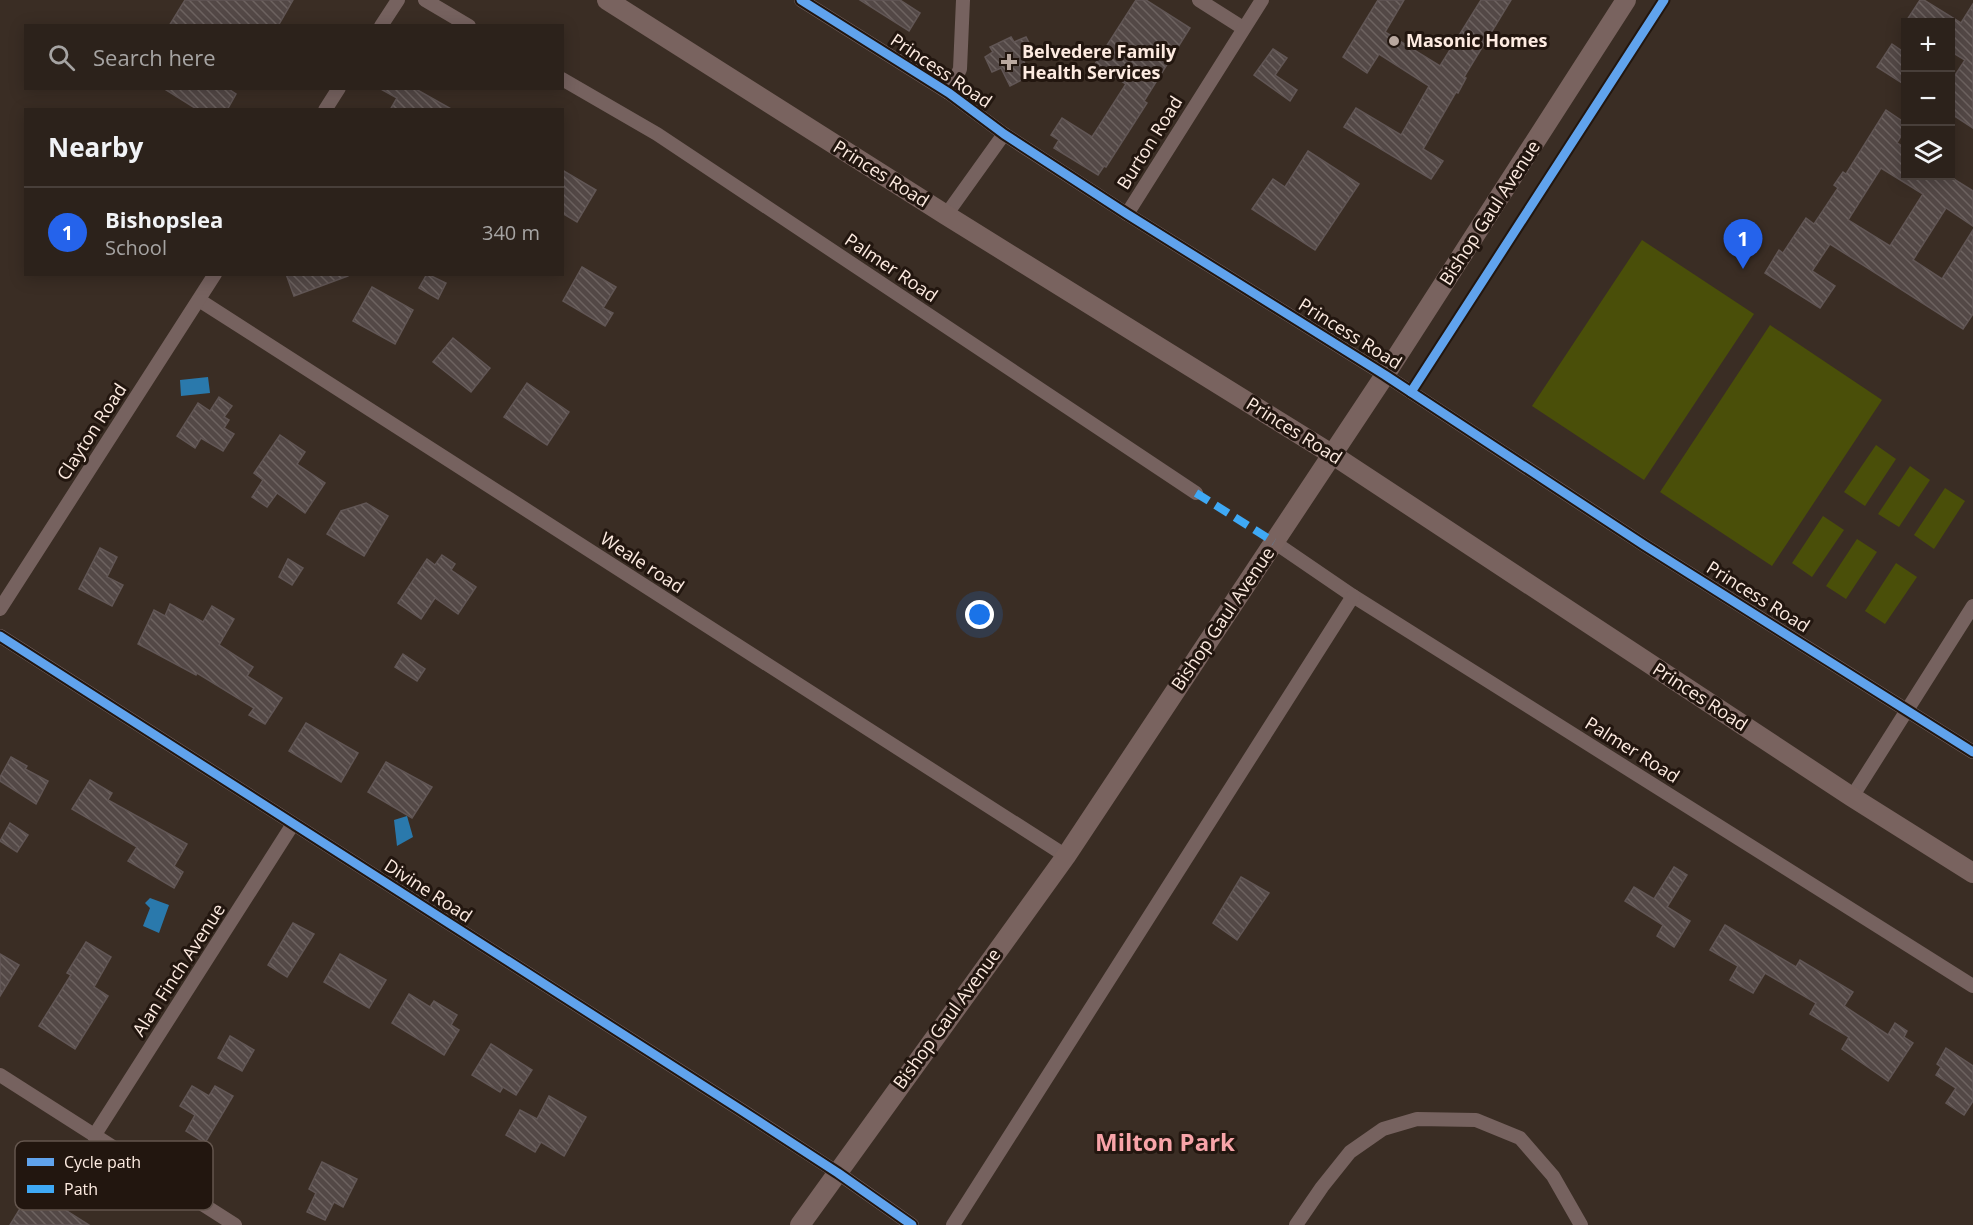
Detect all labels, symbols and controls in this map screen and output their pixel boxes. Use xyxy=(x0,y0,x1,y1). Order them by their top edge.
map controls xyxy=(1901,18,1955,180)
button: + xyxy=(1901,18,1955,72)
search box xyxy=(24,24,564,90)
street label: Princess Road xyxy=(886,27,997,113)
place label: Masonic Homes xyxy=(1406,28,1547,52)
marker: Masonic Homes xyxy=(1387,34,1401,48)
place label: Belvedere Family Health Services xyxy=(1022,39,1177,84)
icon: search xyxy=(45,41,78,74)
text: Search here xyxy=(93,42,216,72)
marker: Belvedere Family Health Services xyxy=(1000,53,1018,71)
button: − xyxy=(1901,72,1955,126)
street label: Burton Road xyxy=(1111,91,1187,194)
button: layers xyxy=(1901,126,1955,180)
text: Nearby xyxy=(48,129,143,165)
street label: Princes Road xyxy=(829,134,934,212)
street label: Bishop Gaul Avenue xyxy=(1433,135,1545,290)
text: Bishopslea xyxy=(105,204,223,234)
text: 1 xyxy=(62,219,73,246)
text: 340 m xyxy=(482,219,540,246)
pin: 1 xyxy=(1724,220,1762,269)
street label: Palmer Road xyxy=(840,227,943,307)
text: School xyxy=(105,234,167,261)
street label: Princess Road xyxy=(1294,292,1407,374)
street label: Clayton Road xyxy=(51,378,131,484)
street label: Princes Road xyxy=(1242,391,1347,469)
street label: Weale road xyxy=(596,526,689,598)
street label: Bishop Gaul Avenue xyxy=(1165,542,1279,695)
street label: Princess Road xyxy=(1702,555,1815,637)
your location xyxy=(965,600,994,629)
street label: Princes Road xyxy=(1648,656,1753,736)
street label: Palmer Road xyxy=(1581,711,1684,788)
street label: Divine Road xyxy=(380,853,477,927)
street label: Alan Finch Avenue xyxy=(126,899,230,1040)
street label: Bishop Gaul Avenue xyxy=(887,943,1005,1094)
district label: Milton Park xyxy=(1095,1125,1235,1158)
legend xyxy=(15,1141,213,1210)
text: Cycle path xyxy=(64,1151,141,1173)
text: Path xyxy=(64,1178,98,1200)

